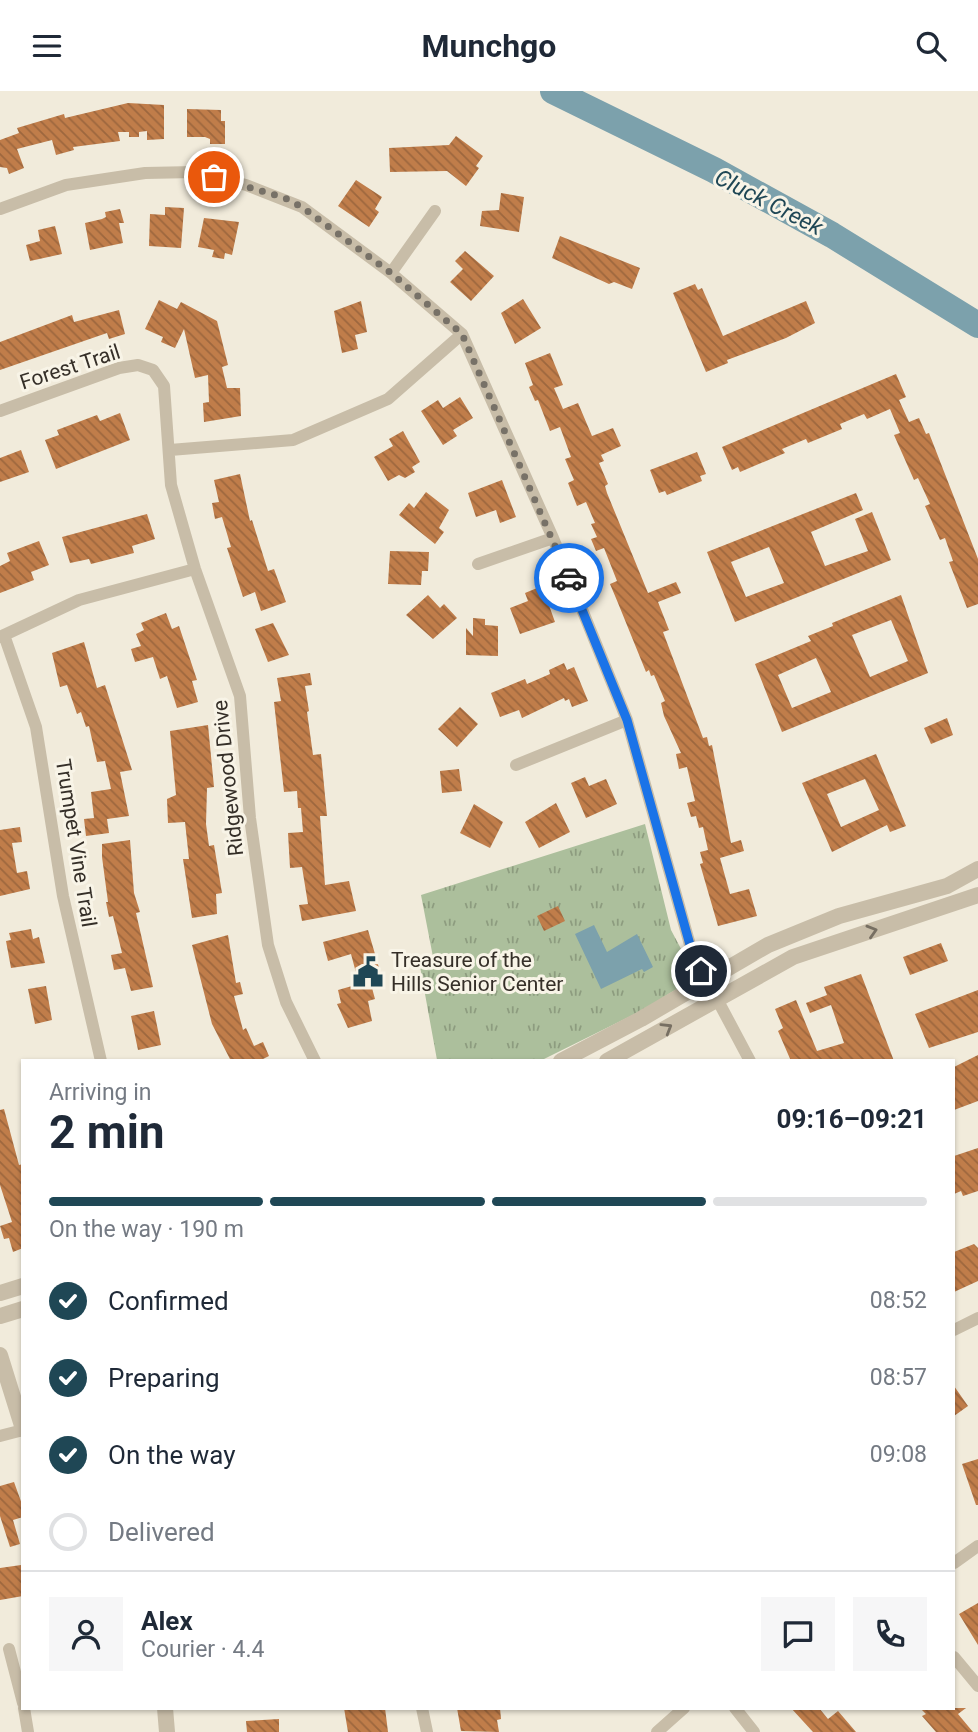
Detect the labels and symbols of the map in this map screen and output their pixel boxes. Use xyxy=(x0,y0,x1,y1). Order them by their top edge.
pin xyxy=(184,147,244,207)
water label: Cluck Creek xyxy=(710,164,828,242)
street label: Forest Trail xyxy=(17,340,123,394)
courier xyxy=(534,543,604,613)
street label: Ridgewood Drive xyxy=(208,699,248,857)
street label: Trumpet Vine Trail xyxy=(51,757,101,929)
one-way arrow xyxy=(865,925,877,940)
pin xyxy=(671,941,731,1001)
place label: Treasure of the Hills Senior Center xyxy=(391,948,563,996)
public building icon: Treasure of the Hills Senior Center xyxy=(351,955,385,989)
one-way arrow xyxy=(660,1024,673,1037)

